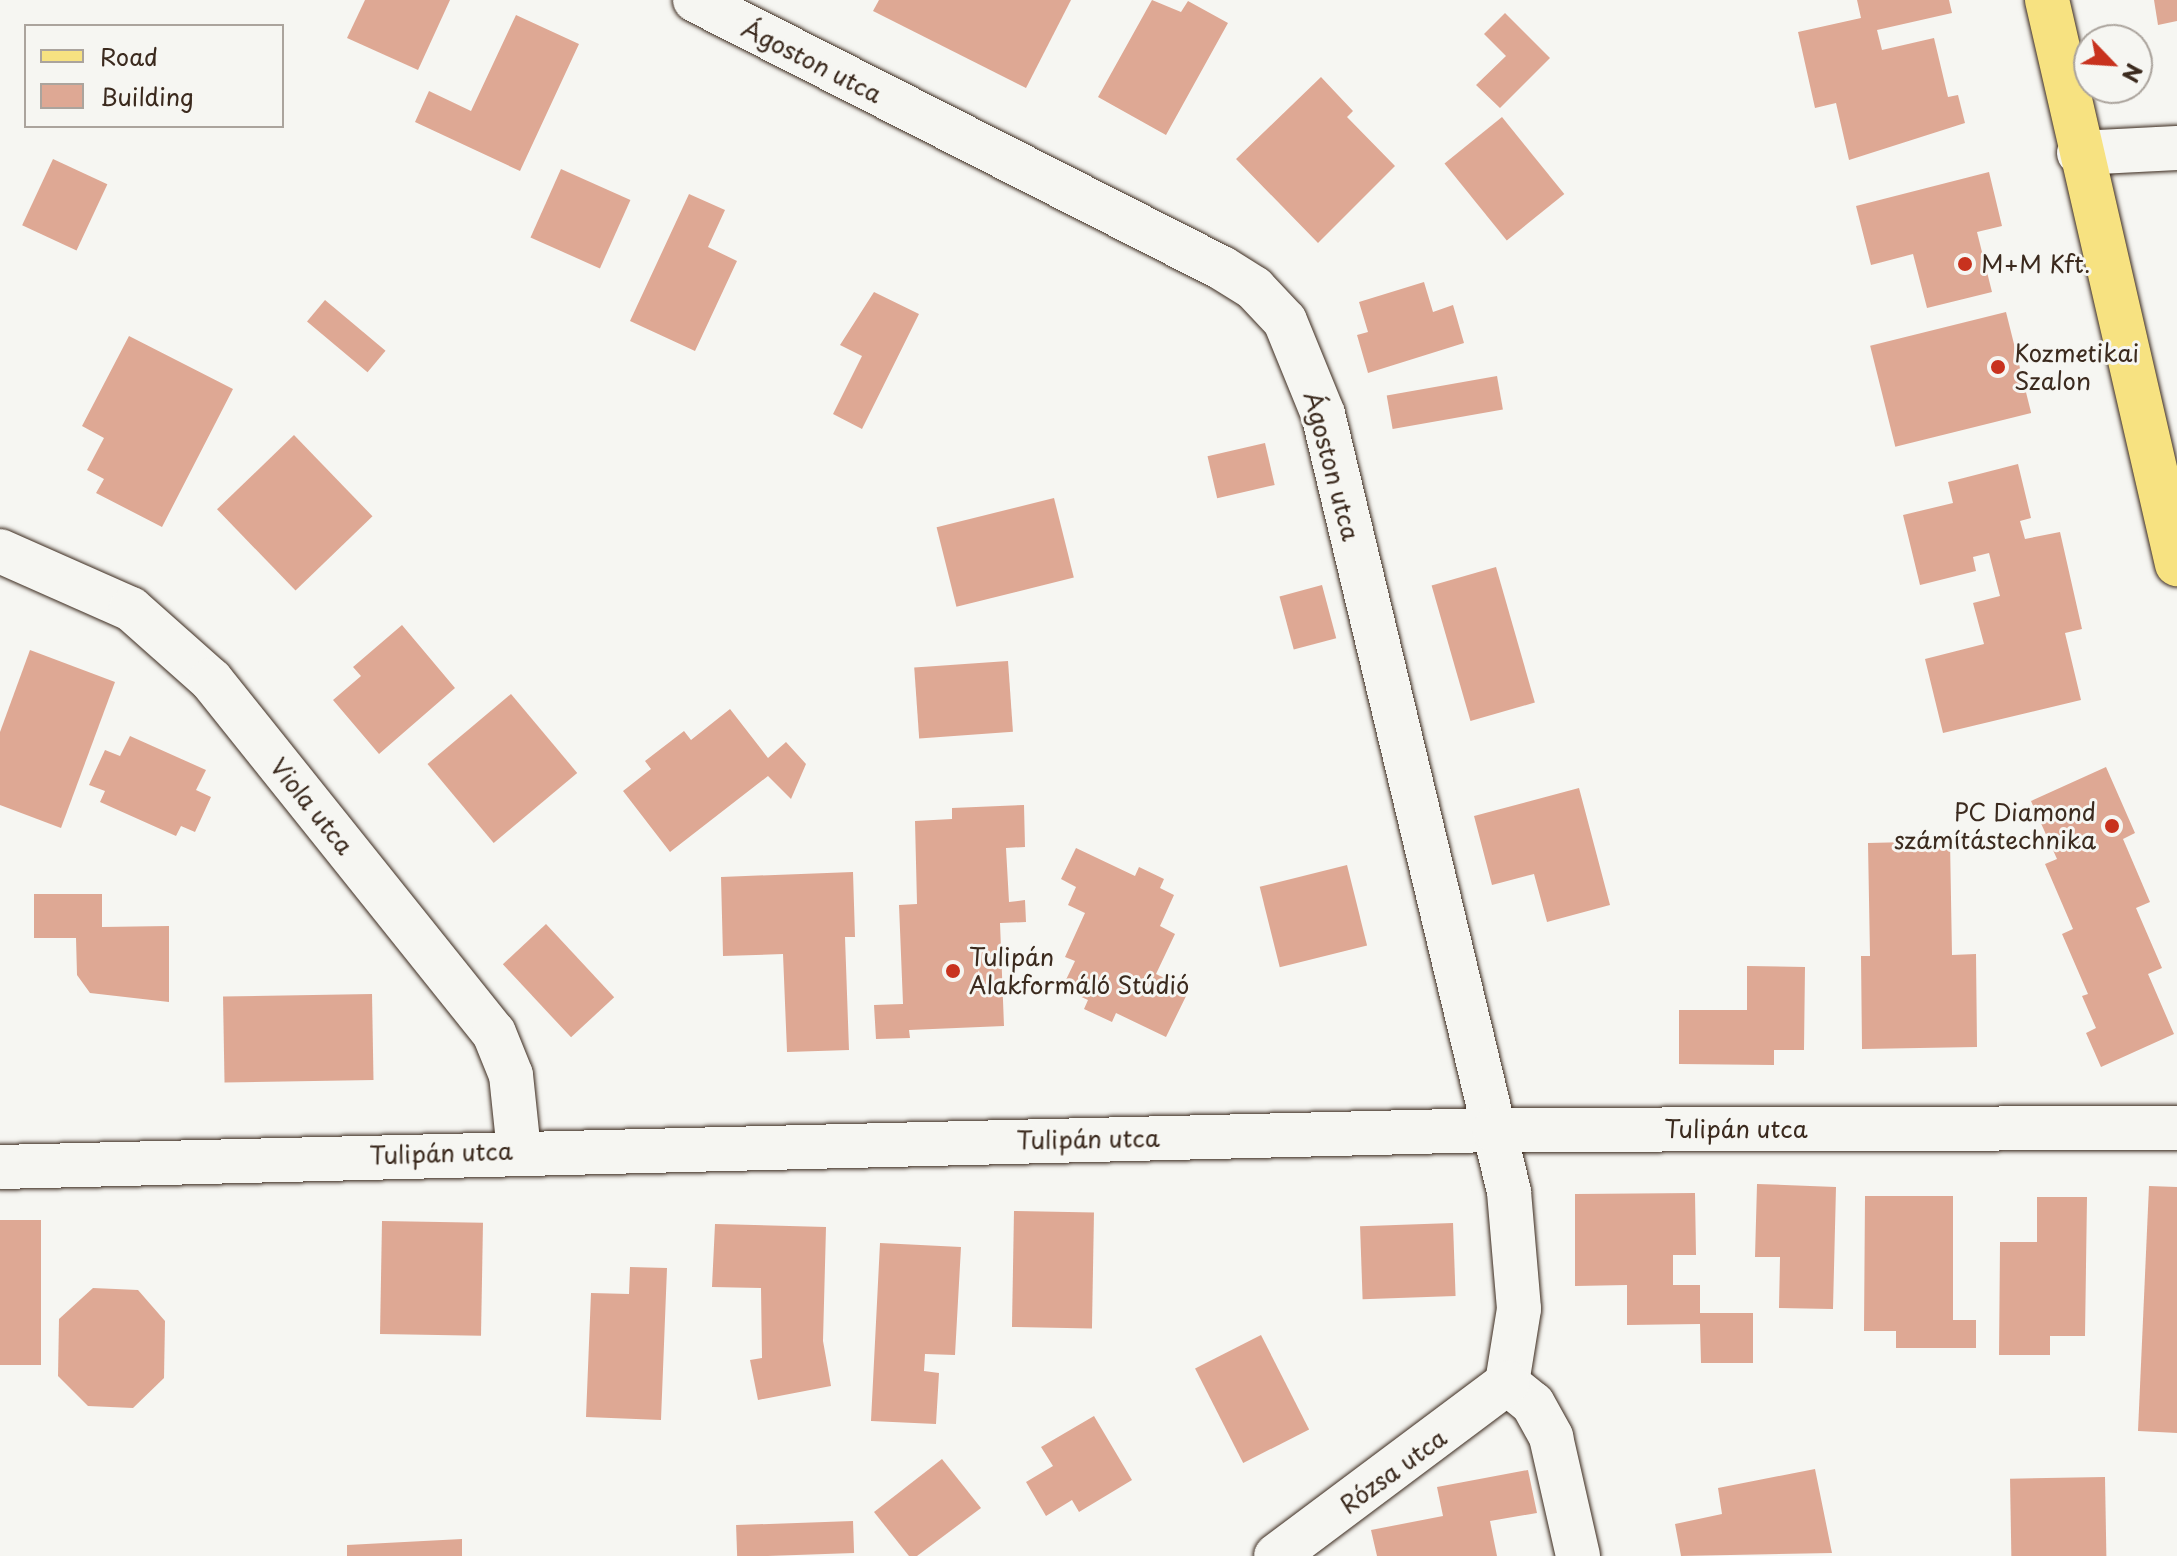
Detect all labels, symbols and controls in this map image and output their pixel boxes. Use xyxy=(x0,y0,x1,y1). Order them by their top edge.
street label: Ágoston utca xyxy=(737,13,887,109)
legend xyxy=(24,24,284,128)
north arrow xyxy=(2073,24,2153,104)
text: Road xyxy=(100,38,158,74)
text: N xyxy=(2115,59,2152,88)
text: Building xyxy=(100,78,194,114)
place label: M+M Kft. xyxy=(1981,250,2091,278)
marker: M+M Kft. xyxy=(1956,255,1974,273)
place label: Kozmetikai Szalon xyxy=(2014,339,2139,395)
marker: Kozmetikai Szalon xyxy=(1989,358,2007,376)
street label: Ágoston utca xyxy=(1298,388,1366,544)
street label: Viola utca xyxy=(264,752,360,860)
place label: PC Diamond számítástechnika xyxy=(1894,798,2096,854)
marker: PC Diamond számítástechnika xyxy=(2103,817,2121,835)
place label: Tulipán Alakformáló Stúdió xyxy=(969,943,1190,999)
marker: Tulipán Alakformáló Stúdió xyxy=(944,962,962,980)
street label: Tulipán utca xyxy=(1664,1115,1808,1143)
street label: Tulipán utca xyxy=(1016,1123,1160,1155)
street label: Tulipán utca xyxy=(369,1136,513,1170)
street label: Rózsa utca xyxy=(1334,1423,1452,1519)

